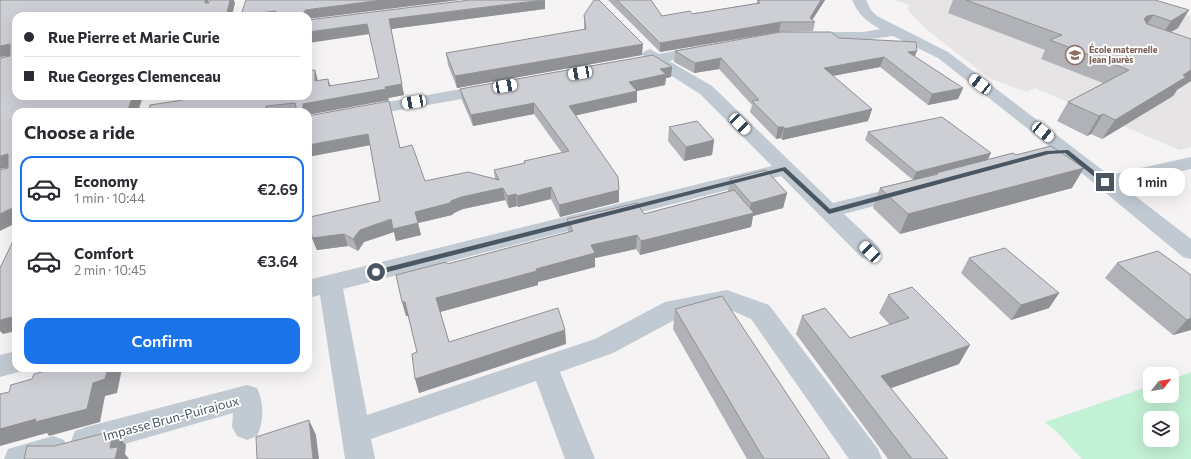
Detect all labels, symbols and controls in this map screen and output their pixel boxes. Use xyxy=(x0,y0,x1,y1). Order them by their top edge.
text: Rue Pierre et Marie Curie xyxy=(48,28,220,46)
place label: École maternelle Jean Jaurès xyxy=(1089,43,1158,65)
school or university icon: École maternelle Jean Jaurès xyxy=(1064,44,1086,66)
car xyxy=(567,65,593,81)
text: Rue Georges Clemenceau xyxy=(48,67,221,85)
car xyxy=(967,72,993,96)
car xyxy=(492,78,518,94)
car xyxy=(401,94,427,110)
car xyxy=(727,111,753,137)
car xyxy=(1030,120,1056,144)
text: Choose a ride xyxy=(24,121,135,143)
callout: 1 min xyxy=(1119,168,1185,196)
icon: car xyxy=(26,171,62,207)
text: Economy xyxy=(74,172,138,190)
route end xyxy=(1096,173,1114,191)
text: 1 min xyxy=(1137,174,1167,190)
text: €2.69 xyxy=(257,180,298,198)
text: 1 min · 10:44 xyxy=(74,190,145,206)
car xyxy=(857,239,883,265)
icon: car xyxy=(26,243,62,279)
text: Comfort xyxy=(74,244,134,262)
text: €3.64 xyxy=(257,252,298,270)
text: 2 min · 10:45 xyxy=(74,262,146,278)
route start xyxy=(367,263,385,281)
button: Confirm xyxy=(24,318,300,364)
north arrow xyxy=(1143,367,1179,403)
map controls xyxy=(1143,367,1179,447)
street label: Impasse Brun-Puirajoux xyxy=(101,392,241,444)
button: layers xyxy=(1143,411,1179,447)

